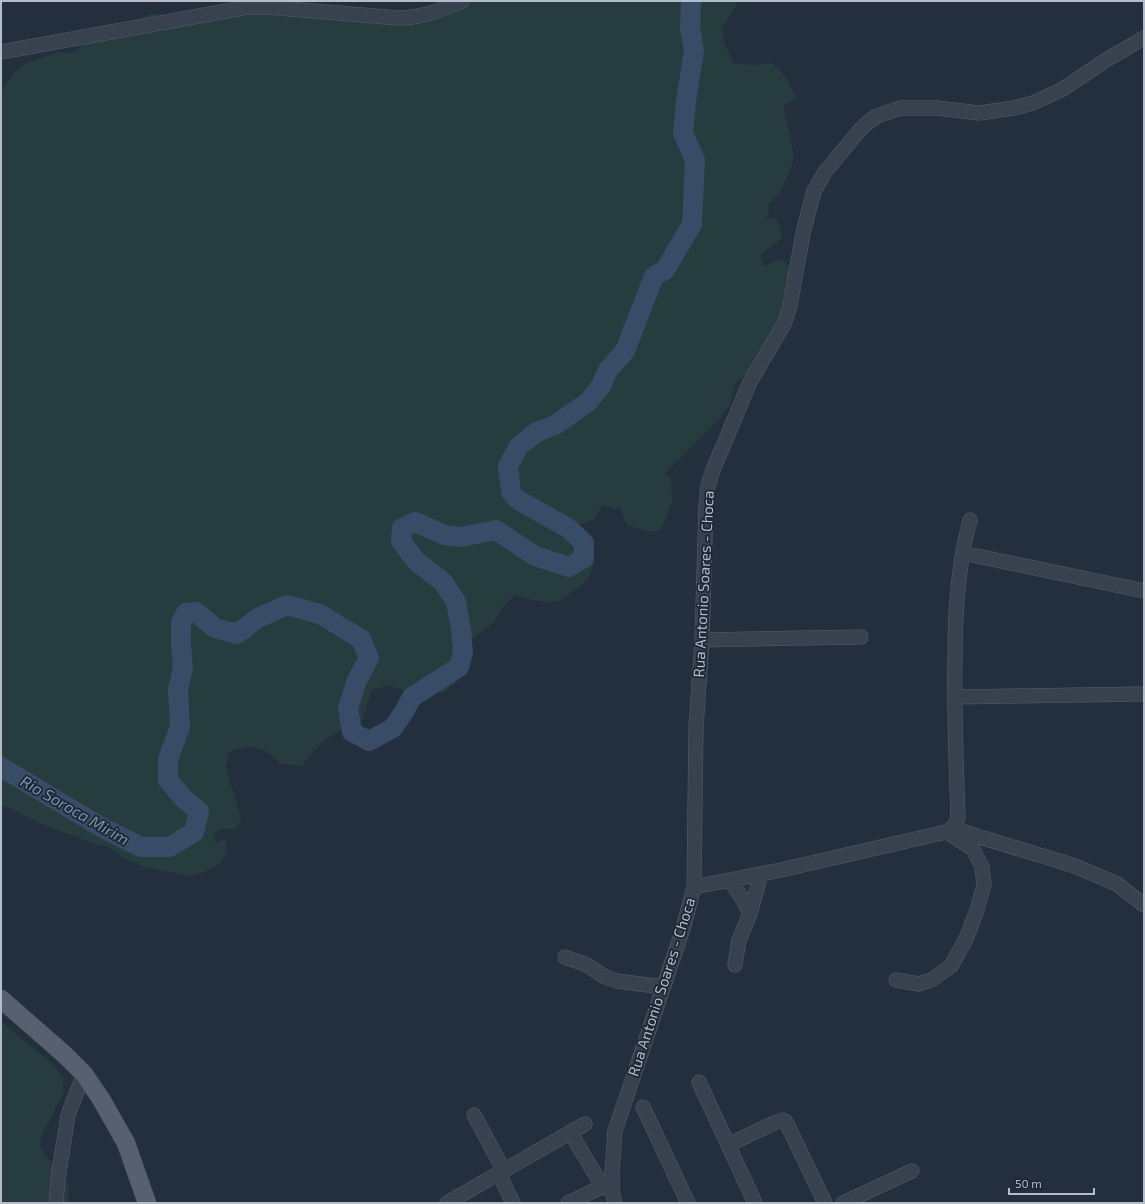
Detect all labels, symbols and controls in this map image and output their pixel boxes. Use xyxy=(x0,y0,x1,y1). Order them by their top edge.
street label: Rua Antonio Soares - Choca xyxy=(689,490,717,678)
water label: Rio Soroca Mirim xyxy=(18,771,133,848)
street label: Rua Antonio Soares - Choca xyxy=(624,895,699,1078)
scale bar xyxy=(1009,1170,1094,1196)
text: 50 m xyxy=(1015,1176,1042,1190)

